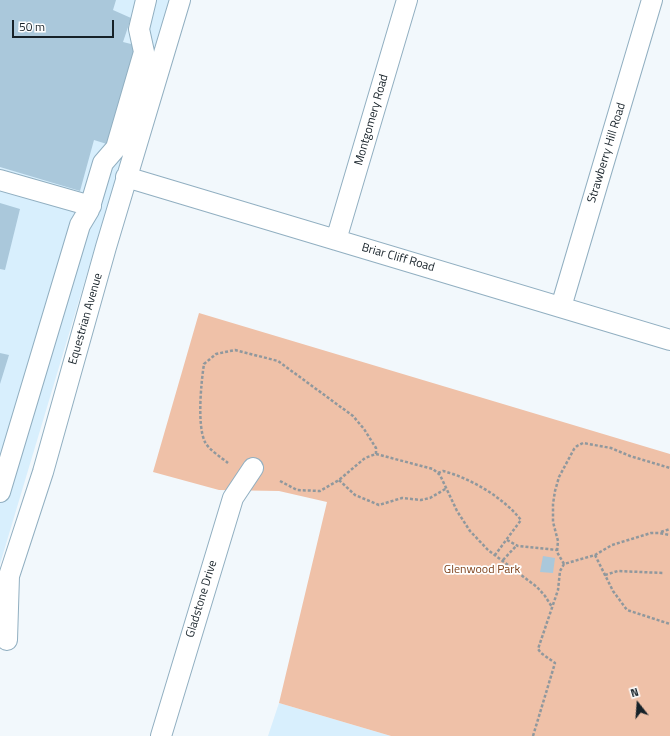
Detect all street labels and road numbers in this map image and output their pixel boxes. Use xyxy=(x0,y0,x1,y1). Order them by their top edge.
street label: Montgomery Road xyxy=(352,73,392,167)
street label: Strawberry Hill Road xyxy=(585,101,629,205)
street label: Briar Cliff Road xyxy=(360,241,436,275)
street label: Equestrian Avenue xyxy=(66,272,106,366)
street label: Gladstone Drive xyxy=(183,559,221,639)

